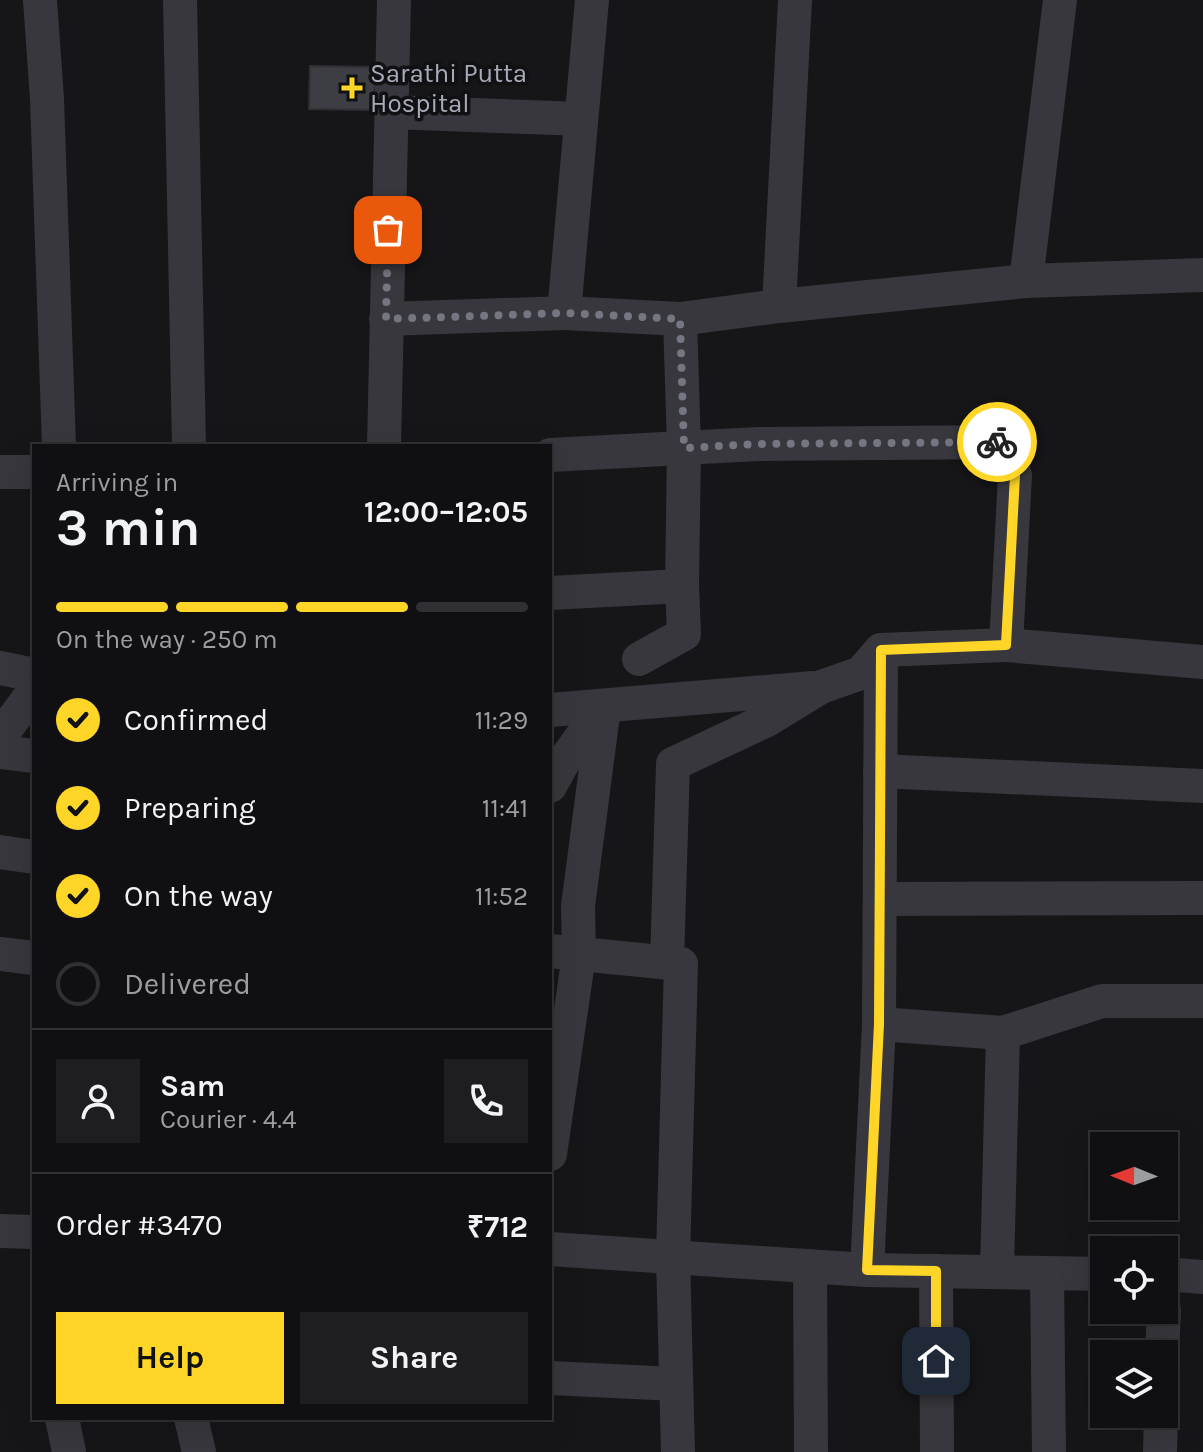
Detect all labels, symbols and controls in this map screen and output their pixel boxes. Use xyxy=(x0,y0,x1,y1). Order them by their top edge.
place label: Sarathi Putta Hospital xyxy=(370,58,527,119)
marker: Sarathi Putta Hospital xyxy=(341,77,363,99)
pin xyxy=(354,196,422,264)
icon: bag xyxy=(366,208,410,252)
courier xyxy=(957,402,1037,482)
icon: bike xyxy=(975,420,1019,464)
text: Arriving in xyxy=(56,467,178,498)
text: 12:00–12:05 xyxy=(364,494,528,530)
text: 3 min xyxy=(56,497,200,558)
text: On the way · 250 m xyxy=(56,624,278,655)
icon: check xyxy=(56,698,100,742)
text: Confirmed xyxy=(124,702,268,738)
text: 11:29 xyxy=(475,705,528,736)
icon: check xyxy=(56,786,100,830)
text: Preparing xyxy=(124,790,256,826)
text: 11:41 xyxy=(482,793,528,824)
icon: check xyxy=(56,874,100,918)
text: On the way xyxy=(124,878,273,914)
text: 11:52 xyxy=(475,881,528,912)
text: Delivered xyxy=(124,966,251,1002)
button: person xyxy=(56,1059,140,1143)
button: phone xyxy=(444,1059,528,1143)
text: Sam xyxy=(160,1068,225,1104)
text: Courier · 4.4 xyxy=(160,1104,296,1135)
north arrow xyxy=(1090,1132,1178,1220)
map controls xyxy=(1090,1132,1178,1428)
text: Order #3470 xyxy=(56,1207,223,1243)
text: ₹712 xyxy=(467,1209,528,1245)
button: locate xyxy=(1090,1236,1178,1324)
button: Help xyxy=(56,1312,284,1404)
button: Share xyxy=(300,1312,528,1404)
pin xyxy=(902,1327,970,1395)
icon: home xyxy=(914,1339,958,1383)
button: layers xyxy=(1090,1340,1178,1428)

